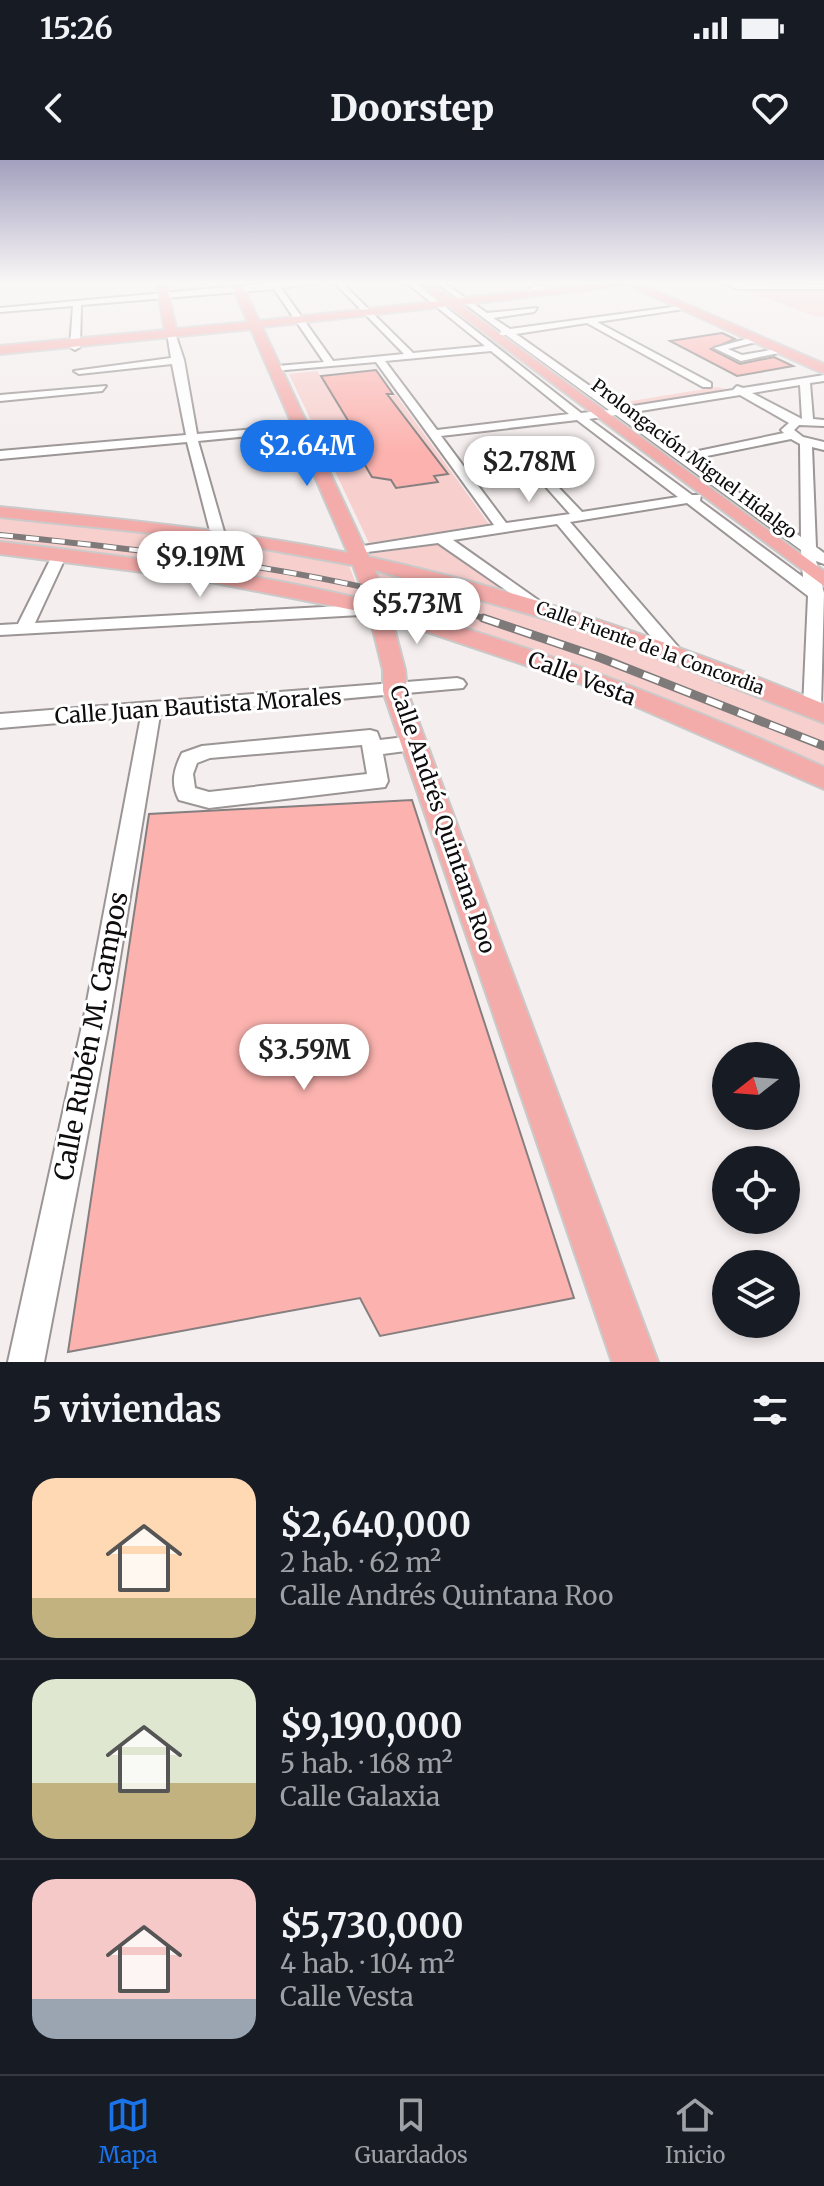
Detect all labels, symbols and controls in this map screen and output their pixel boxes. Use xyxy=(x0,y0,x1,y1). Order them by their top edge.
text: 15:26 xyxy=(40,9,113,47)
icon: back xyxy=(32,86,76,130)
text: Doorstep xyxy=(330,86,494,131)
icon: heart xyxy=(748,86,792,130)
street label: Prolongación Miguel Hidalgo xyxy=(587,374,802,543)
pin: $2.64M xyxy=(242,420,372,488)
text: $2.64M xyxy=(258,429,356,462)
pin: $2.78M xyxy=(464,436,594,504)
text: $2.78M xyxy=(482,445,576,478)
pin: $9.19M xyxy=(135,531,265,599)
text: $9.19M xyxy=(155,540,245,573)
pin: $5.73M xyxy=(352,578,482,646)
text: $5.73M xyxy=(371,587,463,620)
street label: Calle Fuente de la Concordia xyxy=(533,595,768,700)
street label: Calle Vesta xyxy=(524,645,640,711)
street label: Calle Andrés Quintana Roo xyxy=(384,681,502,957)
street label: Calle Juan Bautista Morales xyxy=(54,682,342,730)
street label: Calle Rubén M. Campos xyxy=(46,889,135,1183)
pin: $3.59M xyxy=(239,1024,369,1092)
text: $3.59M xyxy=(257,1033,351,1066)
north arrow xyxy=(712,1042,800,1130)
map controls xyxy=(712,1042,800,1338)
button: locate xyxy=(712,1146,800,1234)
button: layers xyxy=(712,1250,800,1338)
icon: filters xyxy=(748,1388,792,1432)
text: 5 viviendas xyxy=(32,1389,222,1431)
text: $2,640,000 xyxy=(280,1504,471,1546)
icon: home xyxy=(96,1510,192,1606)
text: 2 hab. · 62 m² xyxy=(280,1546,441,1579)
text: Calle Andrés Quintana Roo xyxy=(280,1579,613,1612)
text: $9,190,000 xyxy=(280,1705,462,1747)
icon: home xyxy=(96,1711,192,1807)
text: 5 hab. · 168 m² xyxy=(280,1747,453,1780)
text: Calle Galaxia xyxy=(280,1780,440,1813)
text: $5,730,000 xyxy=(280,1905,464,1947)
icon: home xyxy=(96,1911,192,2007)
text: 4 hab. · 104 m² xyxy=(280,1947,455,1980)
text: Calle Vesta xyxy=(280,1980,414,2013)
tab: Mapa xyxy=(99,2093,158,2169)
tab: Guardados xyxy=(355,2093,468,2169)
tab: Inicio xyxy=(665,2093,725,2169)

